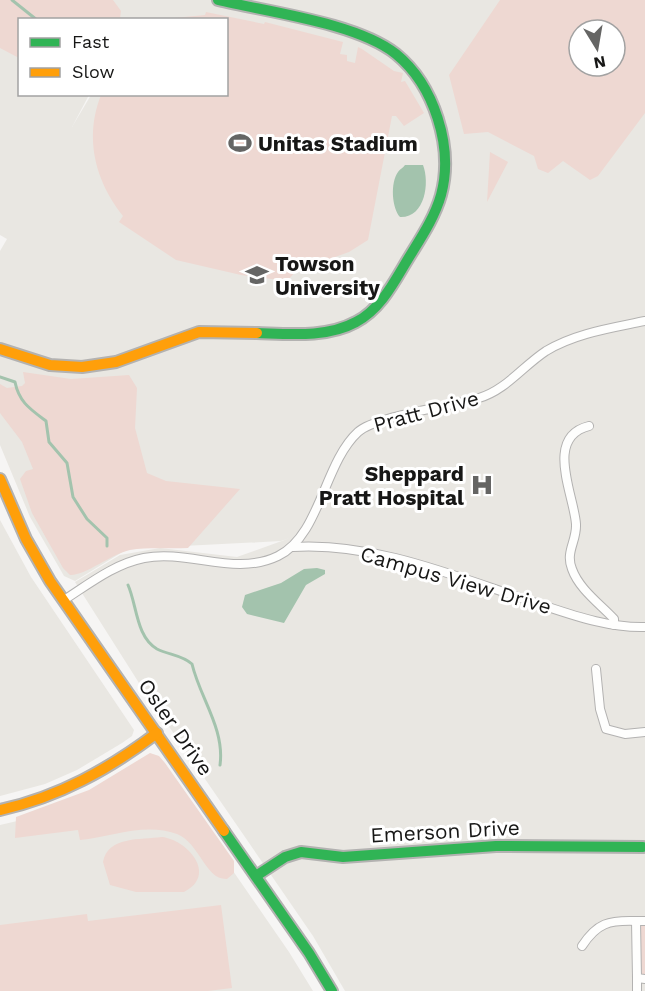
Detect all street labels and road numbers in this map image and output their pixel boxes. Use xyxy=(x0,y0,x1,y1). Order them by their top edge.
street label: Pratt Drive xyxy=(371,385,481,437)
street label: Campus View Drive xyxy=(358,541,554,619)
street label: Osler Drive xyxy=(133,674,219,780)
street label: Emerson Drive xyxy=(370,815,520,847)

